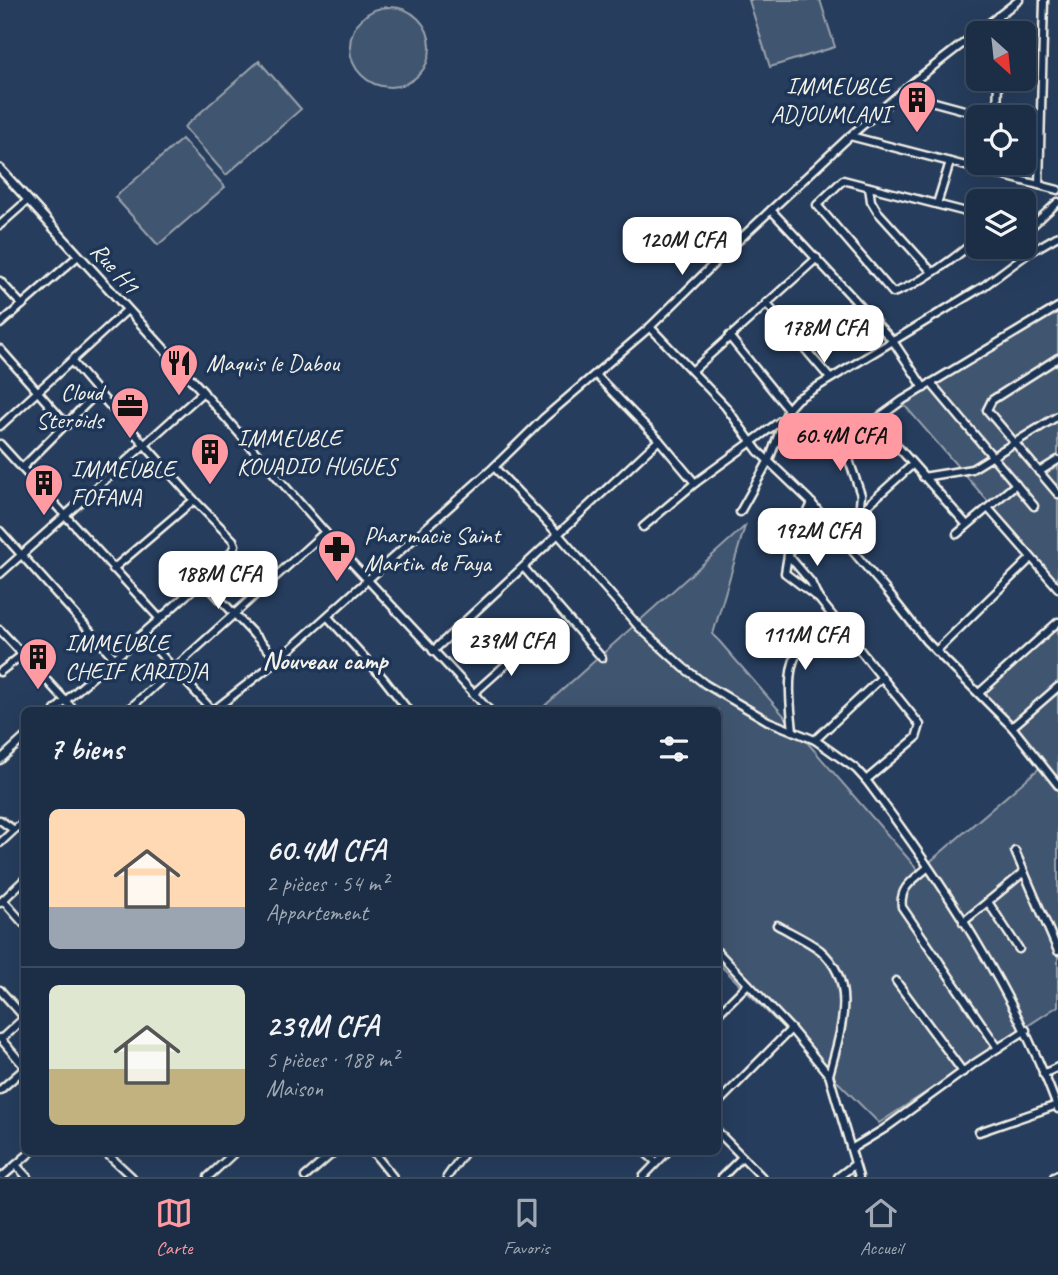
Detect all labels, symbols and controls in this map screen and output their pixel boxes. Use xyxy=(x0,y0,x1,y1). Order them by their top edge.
north arrow xyxy=(966,21,1036,91)
map controls xyxy=(966,21,1036,259)
place label: IMMEUBLE ADJOUMLANI xyxy=(771,71,895,129)
building icon: IMMEUBLE ADJOUMLANI xyxy=(896,79,938,134)
button: locate xyxy=(966,105,1036,175)
button: layers xyxy=(966,189,1036,259)
pin: 120M CFA xyxy=(610,218,754,277)
text: 120M CFA xyxy=(639,225,725,254)
street label: Rue H1 xyxy=(84,236,147,301)
pin: 178M CFA xyxy=(752,306,896,365)
text: 178M CFA xyxy=(781,313,867,342)
restaurant icon: Maquis le Dabou xyxy=(158,342,200,397)
place label: Maquis le Dabou xyxy=(206,348,341,378)
place label: Cloud Steroids xyxy=(36,377,107,435)
office icon: Cloud Steroids xyxy=(109,385,151,440)
pin: 60.4M CFA xyxy=(760,414,920,473)
text: 60.4M CFA xyxy=(794,421,886,450)
place label: IMMEUBLE KOUADIO HUGUES xyxy=(237,423,400,481)
building icon: IMMEUBLE KOUADIO HUGUES xyxy=(189,431,231,486)
place label: IMMEUBLE FOFANA xyxy=(71,454,178,512)
building icon: IMMEUBLE FOFANA xyxy=(23,462,65,517)
pin: 192M CFA xyxy=(745,508,889,568)
text: 192M CFA xyxy=(774,516,860,545)
place label: Pharmacie Saint Martin de Faya xyxy=(364,520,502,578)
pharmacy icon: Pharmacie Saint Martin de Faya xyxy=(316,528,358,583)
pin: 188M CFA xyxy=(146,552,290,611)
text: 188M CFA xyxy=(175,559,261,588)
pin: 111M CFA xyxy=(733,612,877,672)
pin: 239M CFA xyxy=(439,618,583,678)
text: 111M CFA xyxy=(762,620,848,649)
text: 239M CFA xyxy=(468,626,554,655)
place label: IMMEUBLE CHEIF KARIDJA xyxy=(65,628,209,686)
building icon: IMMEUBLE CHEIF KARIDJA xyxy=(17,636,59,691)
district label: Nouveau camp xyxy=(263,644,390,677)
text: 7 biens xyxy=(49,730,123,768)
icon: filters xyxy=(655,730,693,768)
text: 60.4M CFA xyxy=(266,831,386,869)
icon: home xyxy=(105,837,189,921)
text: 2 pièces · 54 m² xyxy=(266,869,388,898)
text: Appartement xyxy=(266,898,368,927)
text: 239M CFA xyxy=(266,1007,379,1045)
icon: home xyxy=(105,1013,189,1097)
text: 5 pièces · 188 m² xyxy=(266,1045,398,1074)
text: Maison xyxy=(266,1074,323,1103)
tab: Carte xyxy=(155,1194,193,1260)
tab: Favoris xyxy=(504,1194,549,1260)
tab: Accueil xyxy=(860,1194,903,1260)

